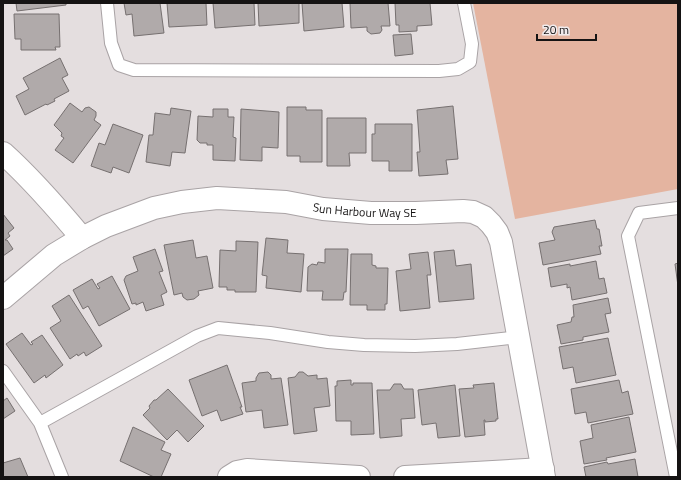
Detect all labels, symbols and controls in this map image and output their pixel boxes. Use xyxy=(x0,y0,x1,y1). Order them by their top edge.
scale bar xyxy=(537,16,596,42)
text: 20 m xyxy=(543,20,569,39)
street label: Sun Harbour Way SE xyxy=(311,197,417,222)

